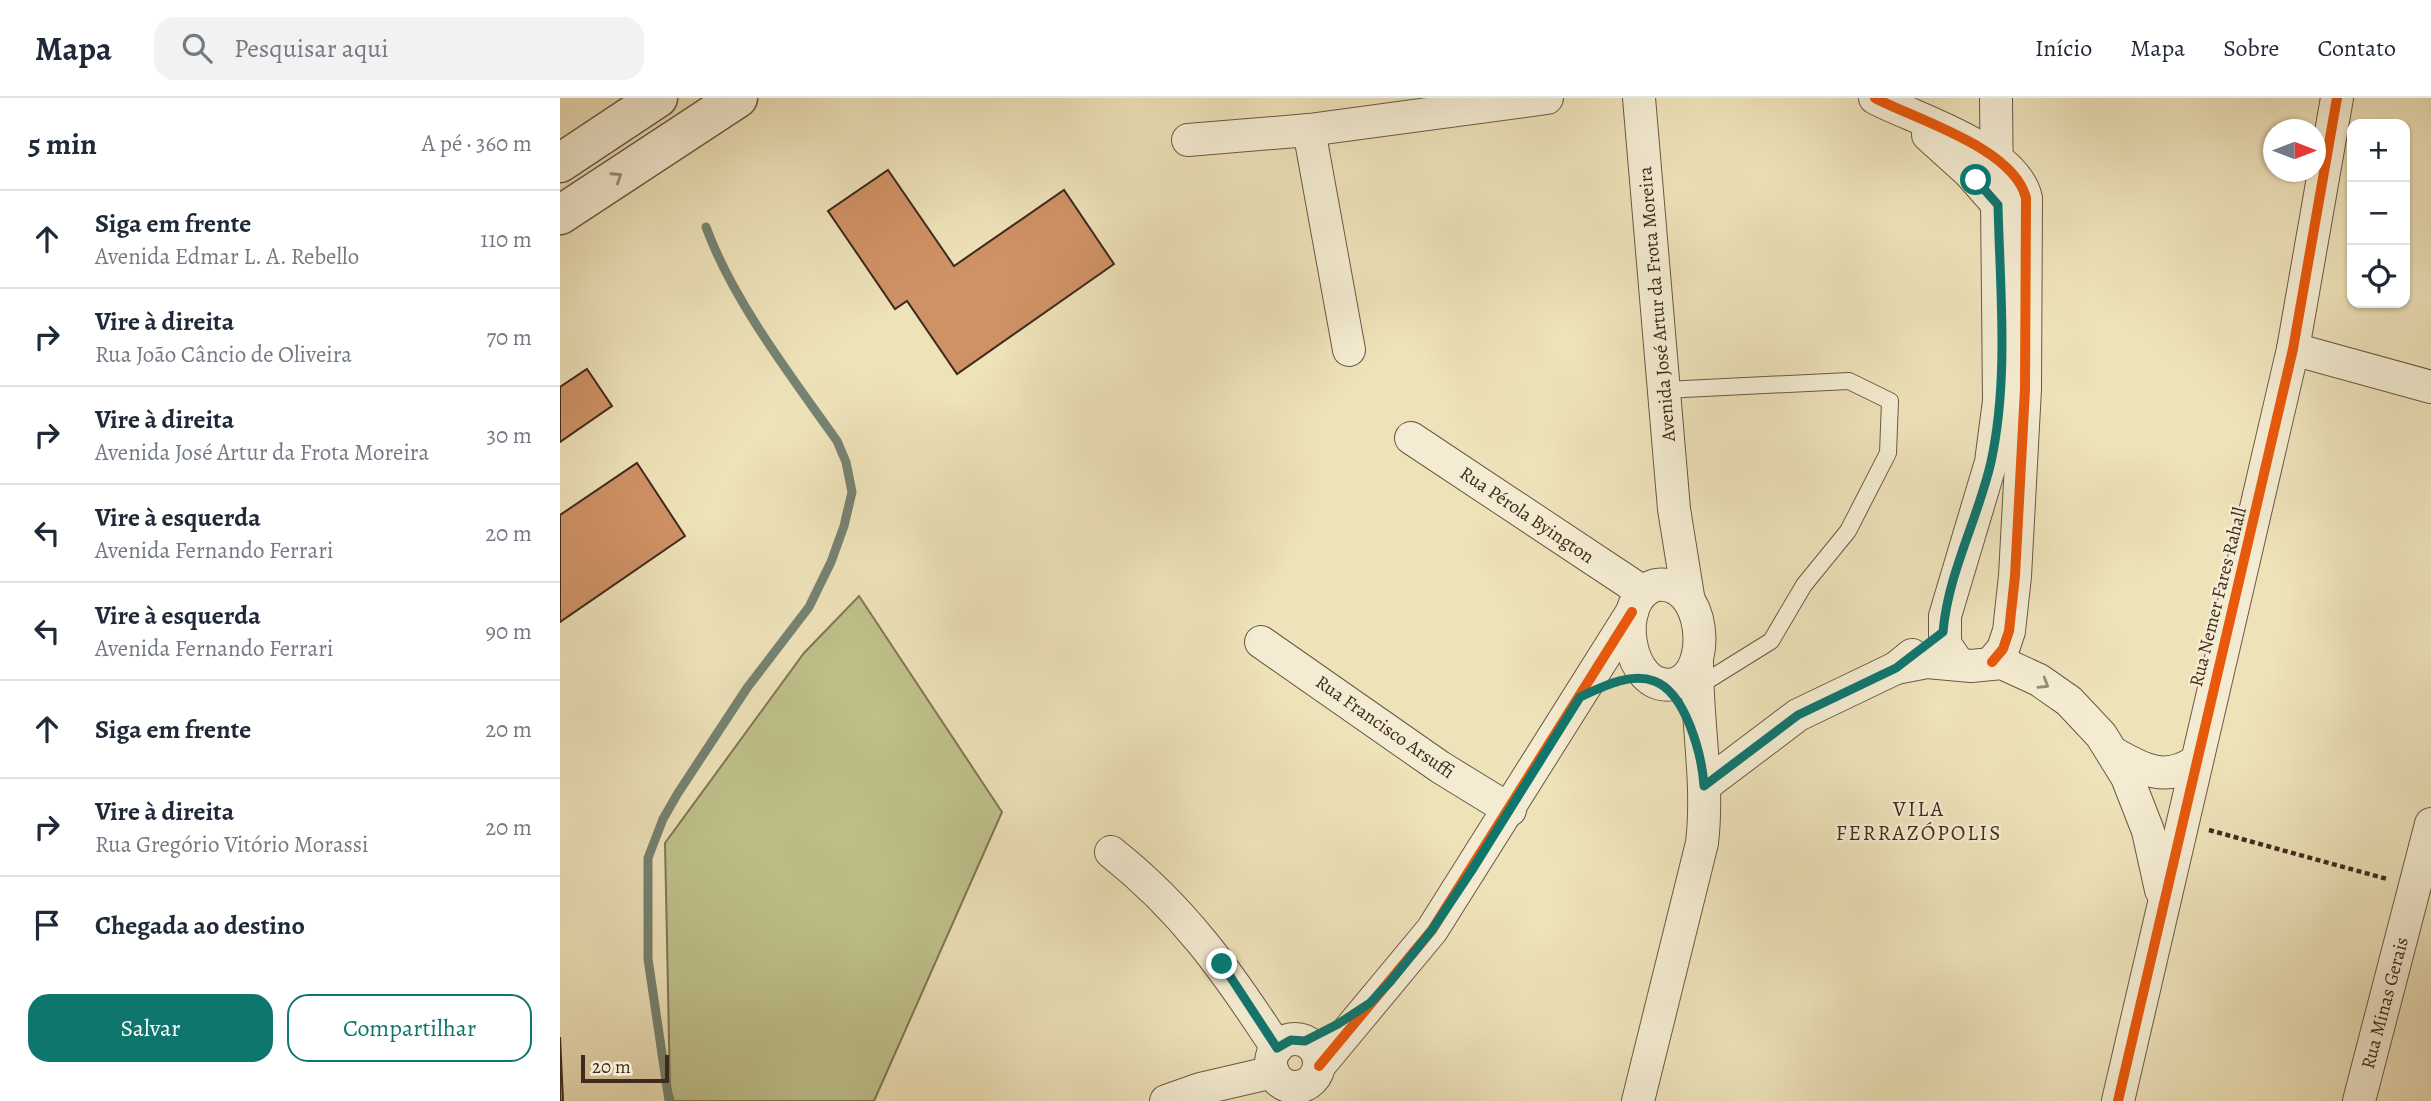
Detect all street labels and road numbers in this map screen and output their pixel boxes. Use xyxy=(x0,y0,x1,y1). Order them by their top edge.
street label: Avenida José Artur da Frota Moreira xyxy=(1632,165,1682,444)
street label: Rua Pérola Byington xyxy=(1455,460,1599,570)
street label: Rua Nemer Fares Rahall xyxy=(2183,504,2253,690)
street label: Rua Francisco Arsuffi xyxy=(1310,669,1460,785)
street label: Rua Minas Gerais xyxy=(2355,934,2415,1072)

